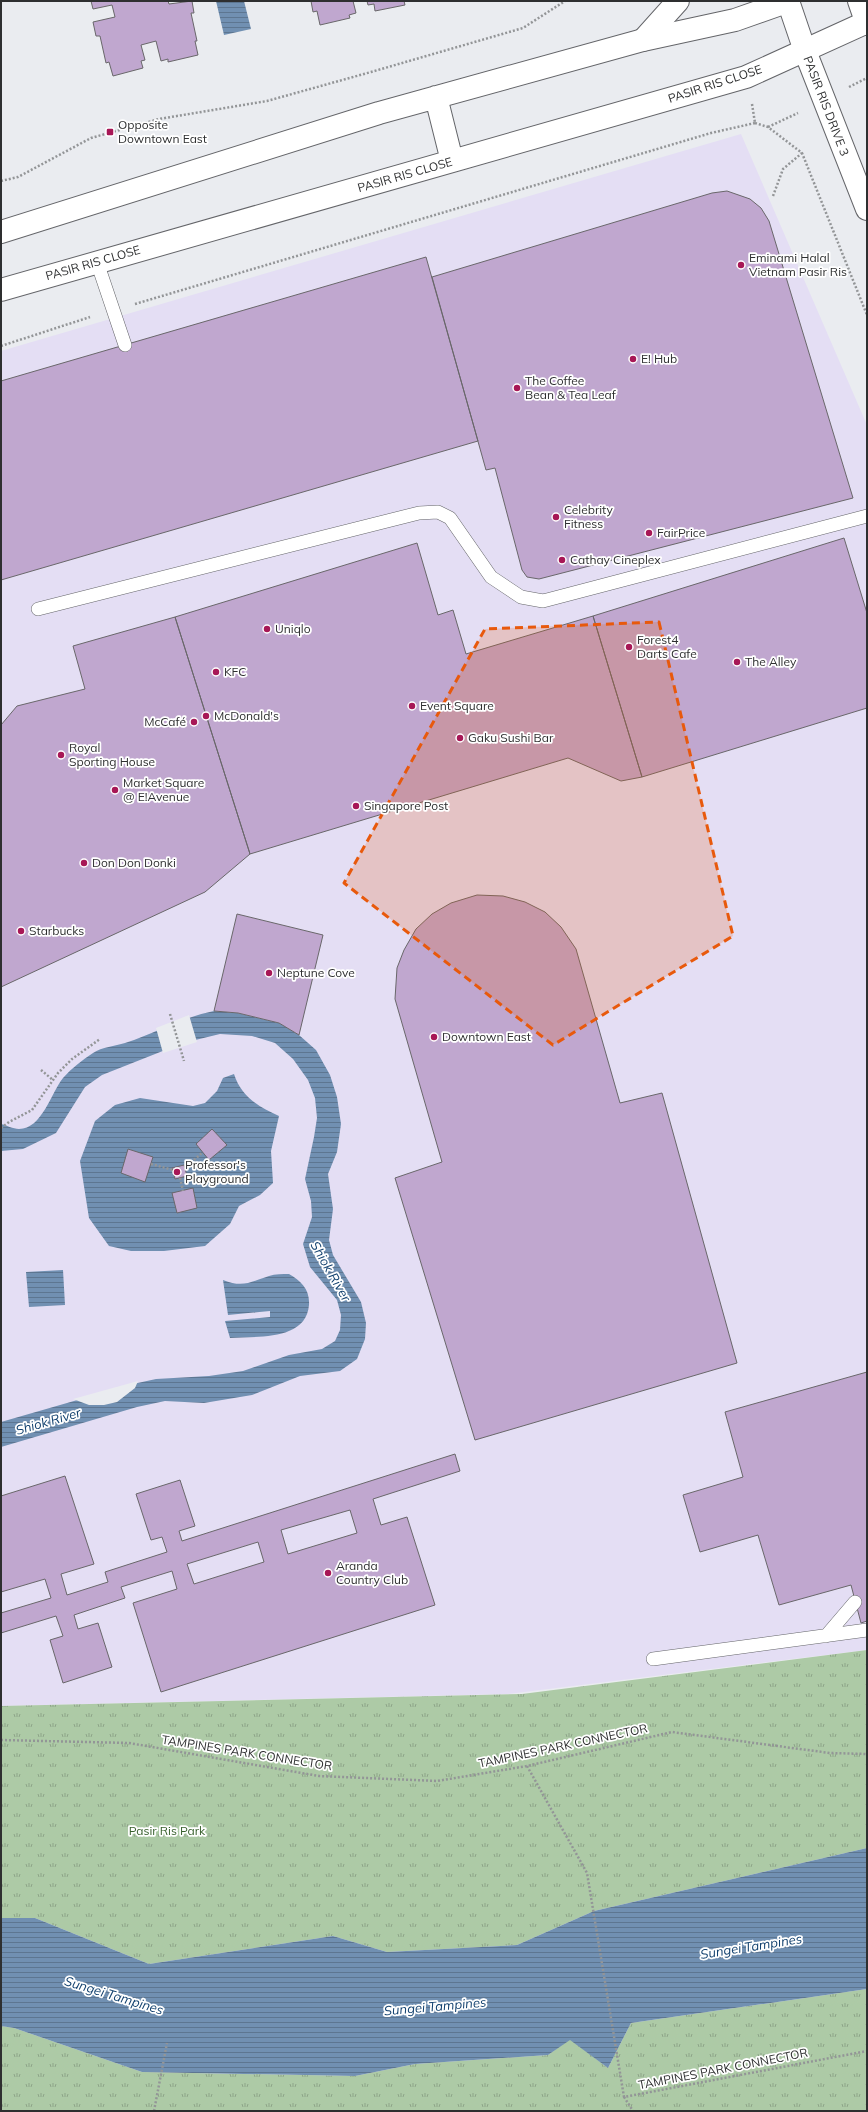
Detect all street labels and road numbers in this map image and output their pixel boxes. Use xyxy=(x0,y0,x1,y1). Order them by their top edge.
street label: PASIR RIS DRIVE 3 xyxy=(800,54,852,158)
street label: PASIR RIS CLOSE xyxy=(666,61,764,106)
street label: PASIR RIS CLOSE xyxy=(356,154,454,195)
street label: PASIR RIS CLOSE xyxy=(44,242,142,283)
street label: TAMPINES PARK CONNECTOR xyxy=(477,1720,649,1771)
street label: TAMPINES PARK CONNECTOR xyxy=(161,1732,333,1773)
street label: TAMPINES PARK CONNECTOR xyxy=(637,2045,809,2092)

